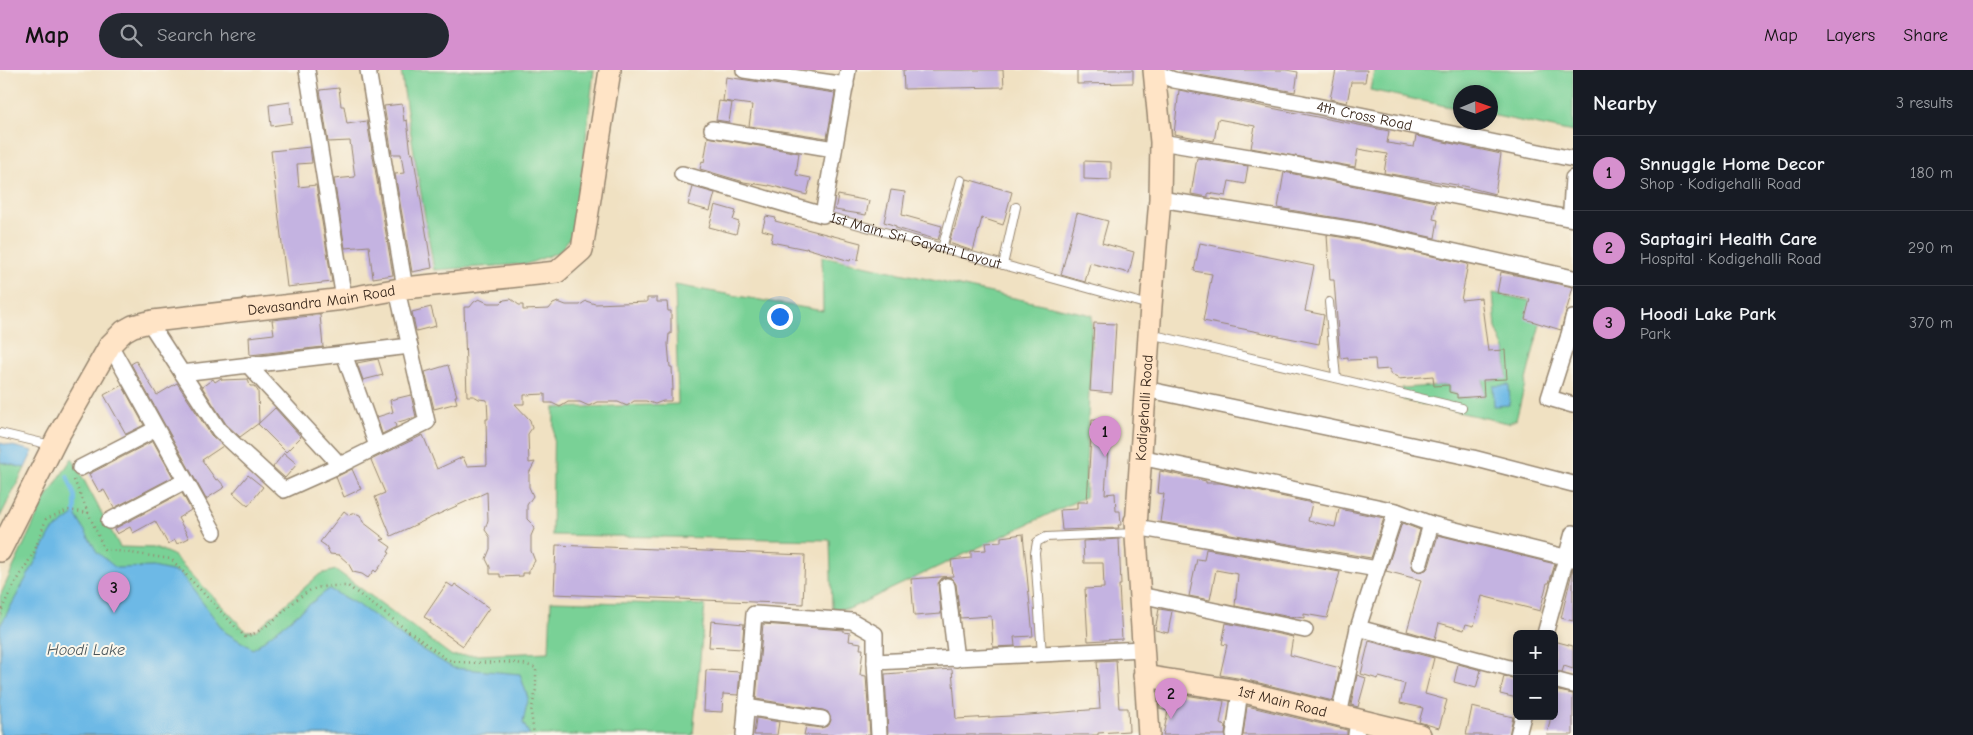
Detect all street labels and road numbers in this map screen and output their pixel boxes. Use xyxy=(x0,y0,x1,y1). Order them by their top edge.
street label: 4th Cross Road xyxy=(1315,97,1414,135)
street label: 1st Main, Sri Gayatri Layout xyxy=(828,208,1004,273)
street label: Devasandra Main Road xyxy=(247,281,397,319)
street label: Kodigehalli Road xyxy=(1132,354,1157,461)
street label: 1st Main Road xyxy=(1236,682,1329,721)

